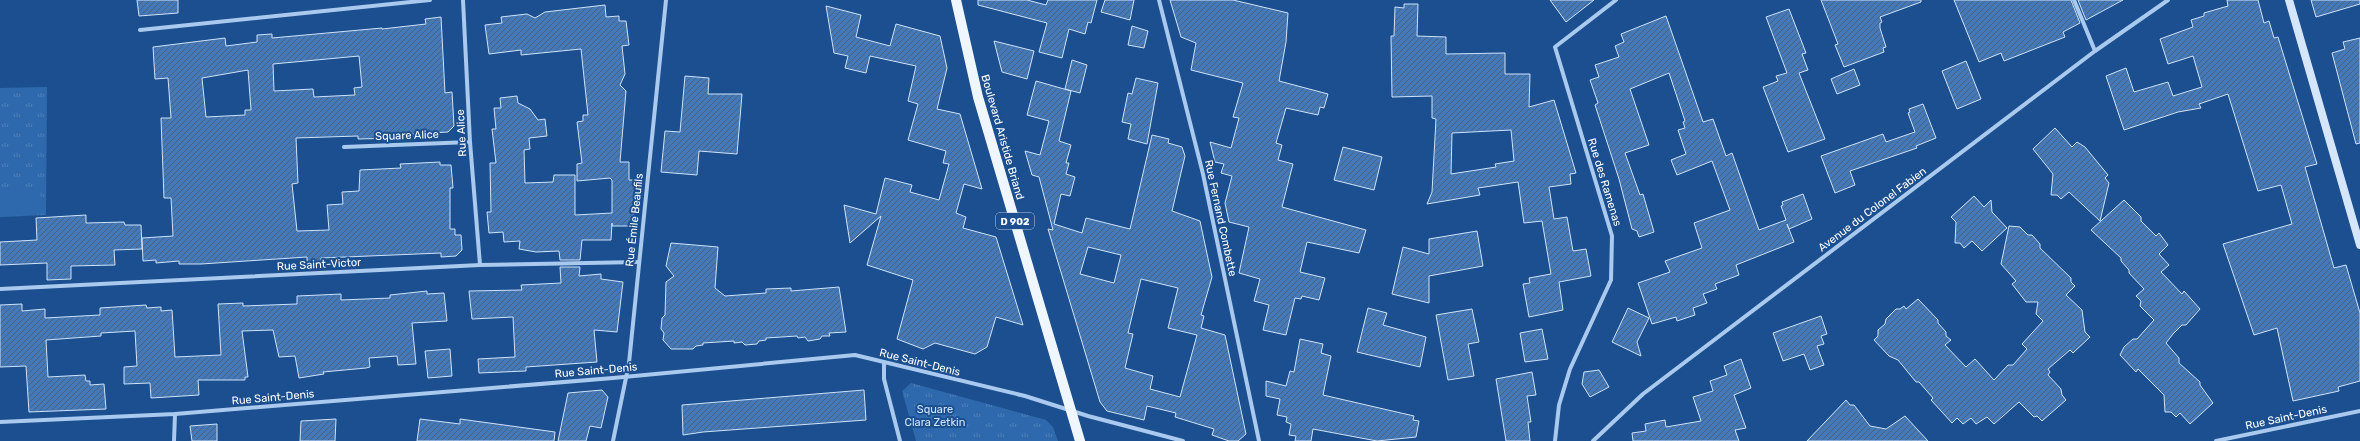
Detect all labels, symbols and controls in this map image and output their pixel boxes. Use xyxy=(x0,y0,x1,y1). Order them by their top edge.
street label: Boulevard Aristide Briand xyxy=(978,73,1027,201)
street label: Rue Alice xyxy=(454,109,469,157)
street label: Square Alice xyxy=(375,128,439,143)
street label: Rue des Ramenas xyxy=(1585,137,1624,228)
street label: Rue Fernand Combette xyxy=(1202,159,1239,278)
street label: Avenue du Colonel Fabien xyxy=(1816,164,1929,254)
street label: Rue Émile Beaufils xyxy=(623,172,646,267)
road number: D 902 xyxy=(996,213,1034,229)
street label: Rue Saint-Victor xyxy=(276,256,362,273)
street label: Rue Saint-Denis xyxy=(878,346,962,379)
street label: Rue Saint-Denis xyxy=(554,360,638,381)
street label: Rue Saint-Denis xyxy=(231,387,315,408)
street label: Rue Saint-Denis xyxy=(2244,402,2328,432)
park label: Square Clara Zetkin xyxy=(905,403,965,429)

